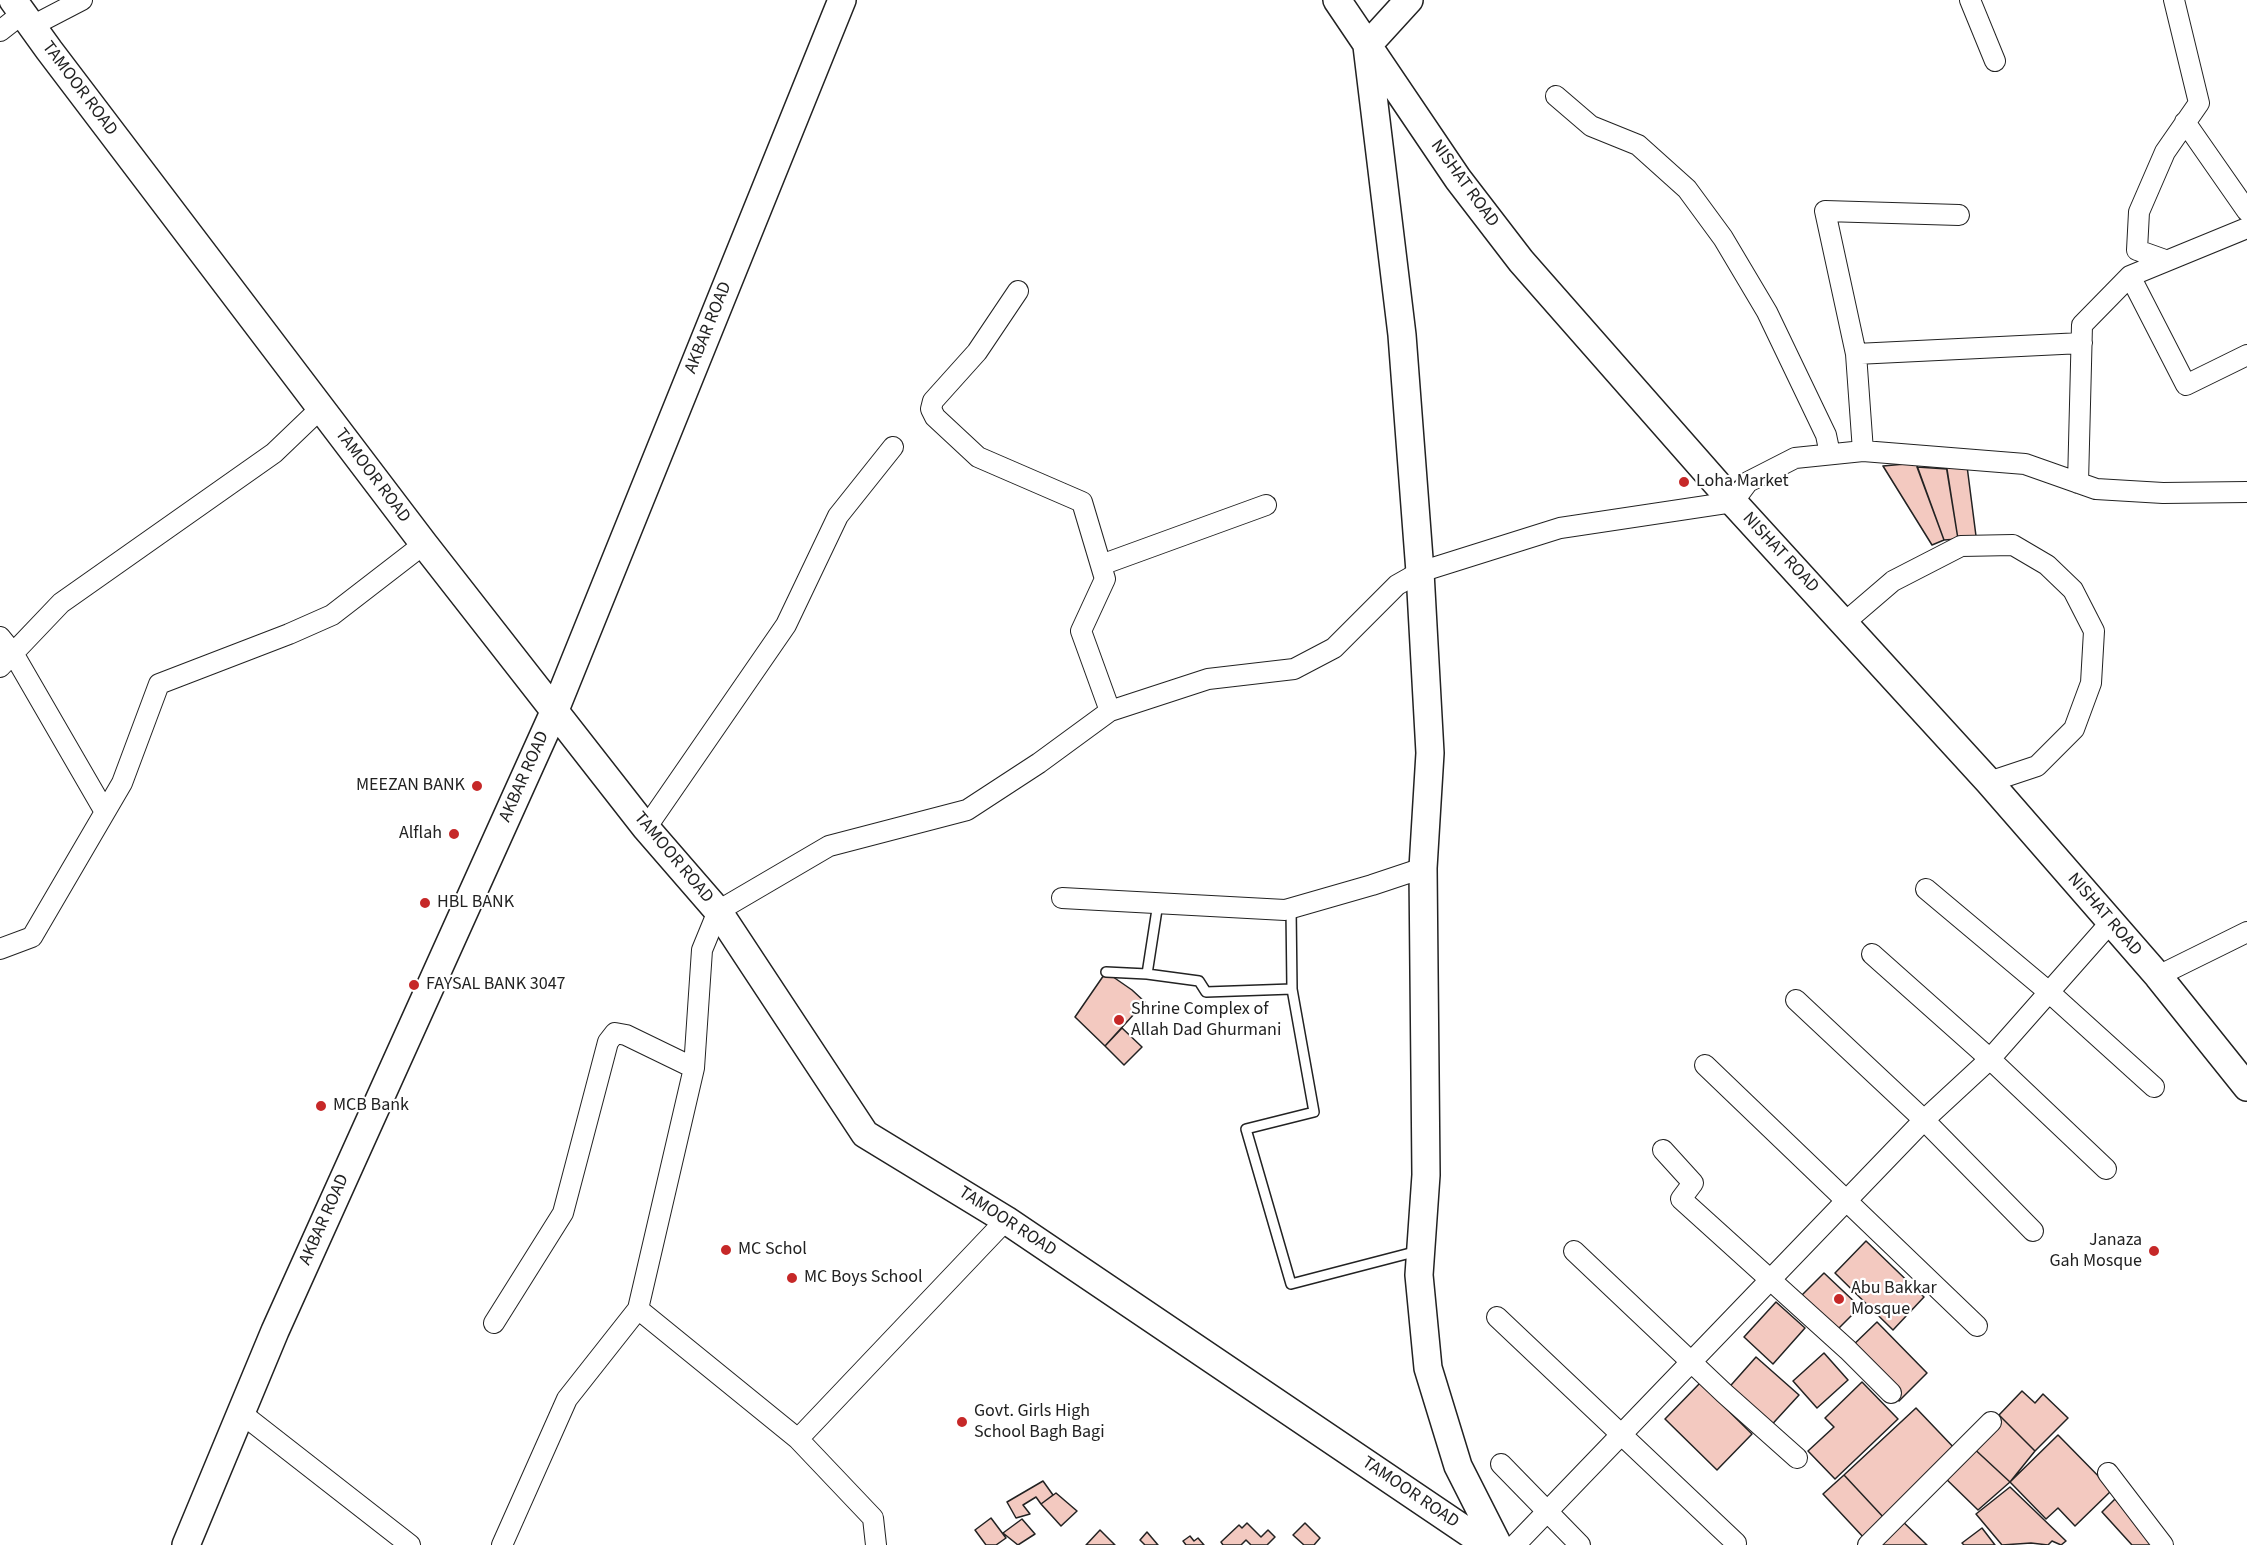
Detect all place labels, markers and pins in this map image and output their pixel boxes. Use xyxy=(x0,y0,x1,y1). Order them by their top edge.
place label: Loha Market xyxy=(1696,471,1789,493)
marker: Loha Market xyxy=(1677,475,1691,489)
place label: MEEZAN BANK xyxy=(356,775,465,797)
marker: MEEZAN BANK xyxy=(470,779,484,793)
place label: Alflah xyxy=(399,823,442,845)
marker: Alflah xyxy=(447,827,461,841)
place label: HBL BANK xyxy=(437,892,514,914)
marker: HBL BANK xyxy=(418,896,432,910)
place label: FAYSAL BANK 3047 xyxy=(426,974,566,996)
marker: FAYSAL BANK 3047 xyxy=(407,978,421,992)
place label: Shrine Complex of Allah Dad Ghurmani xyxy=(1131,999,1281,1042)
marker: Shrine Complex of Allah Dad Ghurmani xyxy=(1112,1013,1126,1027)
place label: MCB Bank xyxy=(333,1095,409,1117)
marker: MCB Bank xyxy=(314,1099,328,1113)
place label: Janaza Gah Mosque xyxy=(2049,1230,2142,1272)
place label: MC Schol xyxy=(738,1239,807,1261)
marker: MC Schol xyxy=(719,1243,733,1257)
marker: Janaza Gah Mosque xyxy=(2147,1244,2161,1258)
place label: MC Boys School xyxy=(804,1267,922,1289)
marker: MC Boys School xyxy=(785,1271,799,1285)
place label: Abu Bakkar Mosque xyxy=(1851,1278,1937,1320)
marker: Abu Bakkar Mosque xyxy=(1832,1292,1846,1306)
place label: Govt. Girls High School Bagh Bagi xyxy=(974,1401,1105,1444)
marker: Govt. Girls High School Bagh Bagi xyxy=(955,1415,969,1429)

